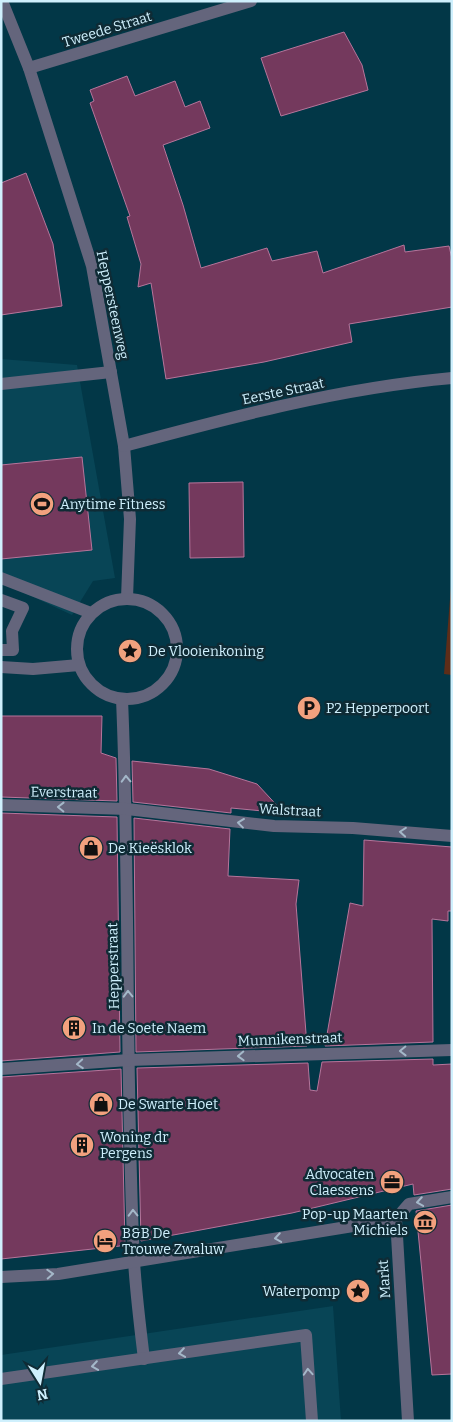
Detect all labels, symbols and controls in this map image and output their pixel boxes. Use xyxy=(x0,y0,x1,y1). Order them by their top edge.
street label: Tweede Straat xyxy=(60,8,154,51)
street label: Heppersteenweg xyxy=(93,249,132,361)
street label: Eerste Straat xyxy=(240,374,326,408)
sports icon: Anytime Fitness xyxy=(29,491,55,517)
place label: Anytime Fitness xyxy=(60,496,165,513)
place icon: De Vlooienkoning xyxy=(117,638,143,664)
place label: De Vlooienkoning xyxy=(148,643,264,660)
parking icon: P2 Hepperpoort xyxy=(296,695,322,721)
place label: P2 Hepperpoort xyxy=(326,700,429,717)
one-way arrow xyxy=(120,774,131,782)
street label: Everstraat xyxy=(30,783,98,802)
street label: Walstraat xyxy=(258,800,322,821)
one-way arrow xyxy=(56,802,64,812)
one-way arrow xyxy=(237,818,245,828)
one-way arrow xyxy=(399,827,407,838)
shop icon: De Kieësklok xyxy=(78,835,104,861)
place label: De Kieësklok xyxy=(108,840,192,857)
street label: Hepperstraat xyxy=(104,922,123,1010)
one-way arrow xyxy=(123,989,134,997)
building icon: In de Soete Naem xyxy=(61,1015,87,1041)
place label: In de Soete Naem xyxy=(92,1020,207,1037)
street label: Munnikenstraat xyxy=(237,1029,343,1050)
one-way arrow xyxy=(399,1046,406,1056)
one-way arrow xyxy=(236,1050,244,1061)
one-way arrow xyxy=(76,1058,84,1069)
shop icon: De Swarte Hoet xyxy=(88,1091,114,1117)
place label: De Swarte Hoet xyxy=(118,1096,218,1113)
place label: Woning dr Pergens xyxy=(100,1129,168,1162)
building icon: Woning dr Pergens xyxy=(69,1132,95,1158)
place label: Advocaten Claessens xyxy=(305,1166,374,1199)
office icon: Advocaten Claessens xyxy=(379,1169,405,1195)
one-way arrow xyxy=(416,1196,424,1207)
place label: Pop-up Maarten Michiels xyxy=(302,1206,408,1239)
one-way arrow xyxy=(128,1209,138,1216)
museum icon: Pop-up Maarten Michiels xyxy=(412,1209,438,1235)
place label: B&B De Trouwe Zwaluw xyxy=(122,1225,225,1258)
hotel icon: B&B De Trouwe Zwaluw xyxy=(92,1228,118,1254)
one-way arrow xyxy=(274,1233,283,1243)
street label: Markt xyxy=(375,1259,394,1299)
one-way arrow xyxy=(46,1269,54,1280)
place icon: Waterpomp xyxy=(345,1278,371,1304)
place label: Waterpomp xyxy=(263,1283,340,1300)
one-way arrow xyxy=(178,1347,186,1358)
north arrow xyxy=(15,1357,65,1407)
one-way arrow xyxy=(91,1360,100,1370)
one-way arrow xyxy=(303,1368,314,1376)
text: N xyxy=(35,1385,49,1404)

